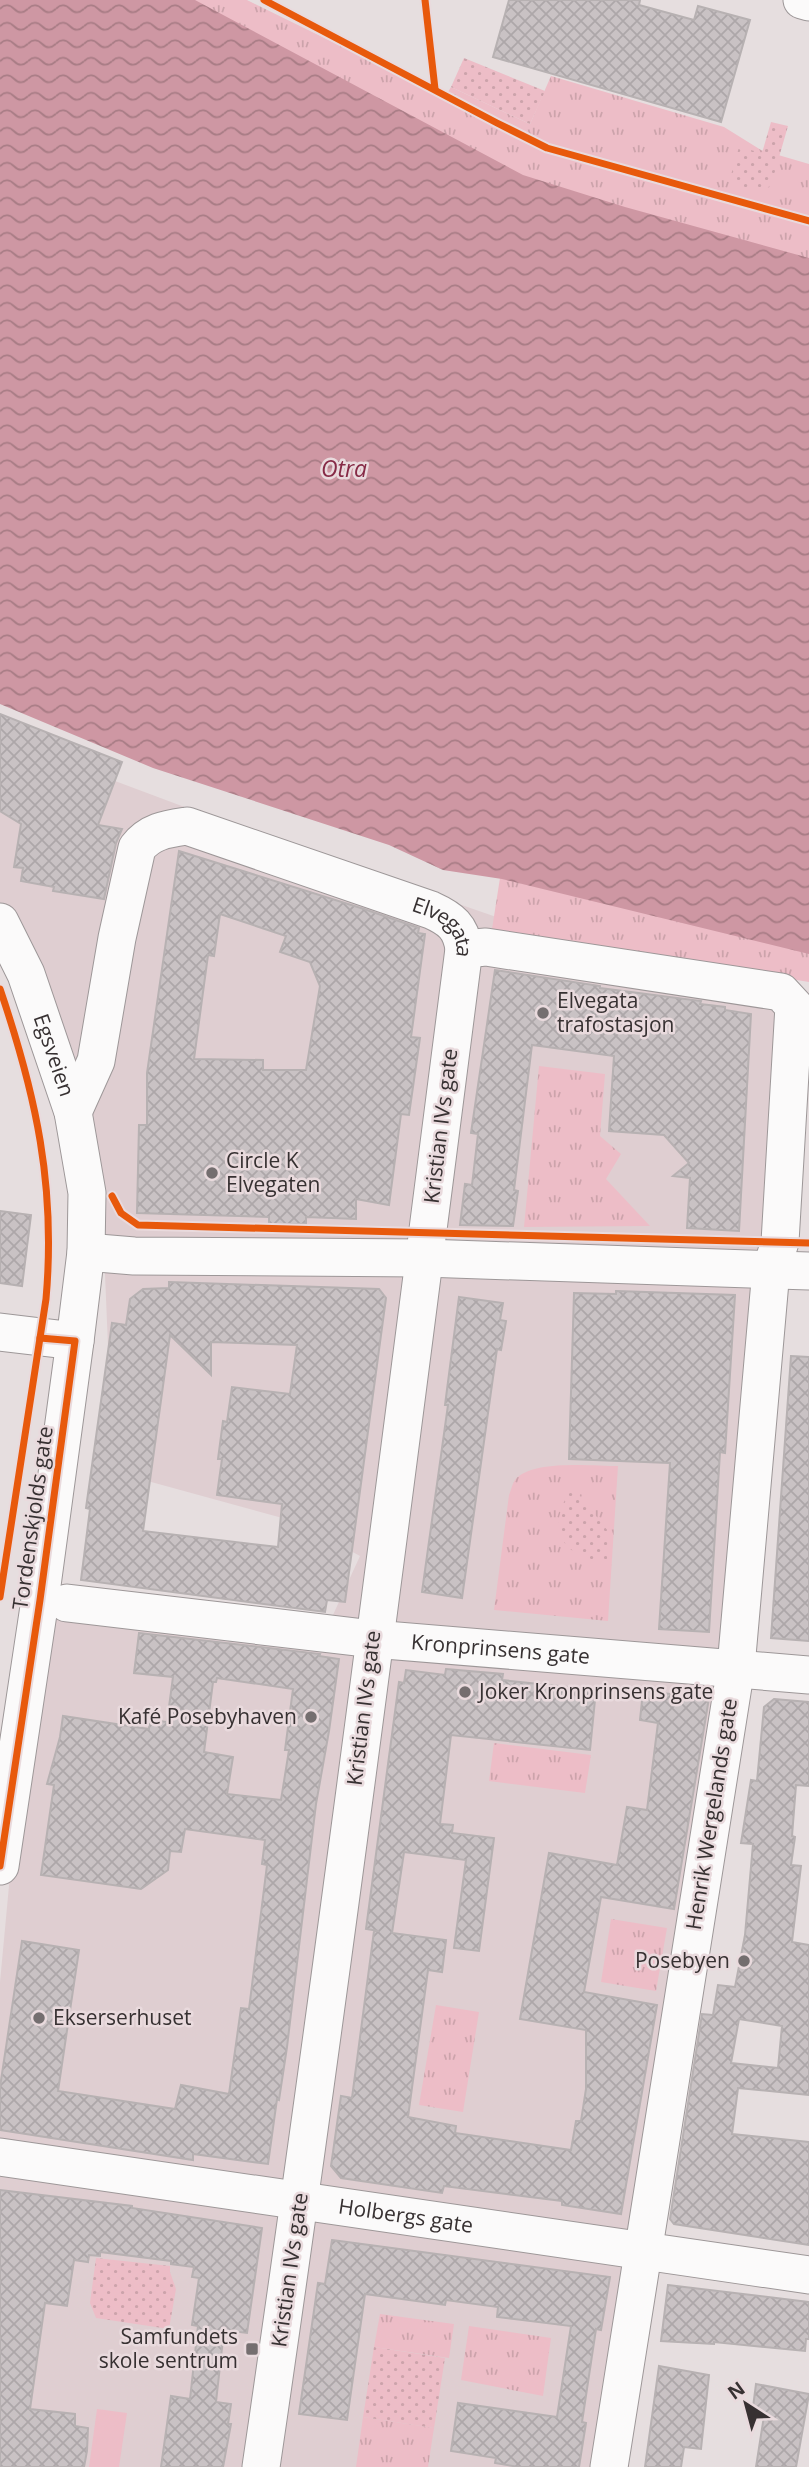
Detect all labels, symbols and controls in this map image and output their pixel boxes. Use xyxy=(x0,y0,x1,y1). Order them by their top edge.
water label: Otra xyxy=(321,452,367,484)
street label: Elvegata xyxy=(409,890,479,959)
place label: Elvegata trafostasjon xyxy=(557,986,674,1038)
marker: Elvegata trafostasjon xyxy=(535,1005,551,1021)
street label: Egsveien xyxy=(28,1010,82,1100)
street label: Kristian IVs gate xyxy=(417,1047,463,1205)
place label: Circle K Elvegaten xyxy=(226,1146,320,1198)
marker: Circle K Elvegaten xyxy=(204,1165,220,1181)
street label: Tordenskjolds gate xyxy=(5,1424,59,1612)
street label: Kronprinsens gate xyxy=(410,1627,591,1670)
street label: Kristian IVs gate xyxy=(340,1629,386,1787)
place label: Joker Kronprinsens gate xyxy=(477,1677,713,1705)
marker: Joker Kronprinsens gate xyxy=(457,1684,473,1700)
street label: Henrik Wergelands gate xyxy=(679,1696,743,1932)
place label: Kafé Posebyhaven xyxy=(118,1702,297,1730)
marker: Kafé Posebyhaven xyxy=(303,1709,319,1725)
place label: Posebyen xyxy=(635,1946,730,1974)
marker: Posebyen xyxy=(736,1953,752,1969)
place label: Ekserserhuset xyxy=(53,2003,192,2031)
marker: Ekserserhuset xyxy=(31,2010,47,2026)
street label: Kristian IVs gate xyxy=(264,2191,314,2349)
street label: Holbergs gate xyxy=(337,2192,475,2239)
place label: Samfundets skole sentrum xyxy=(99,2322,238,2374)
marker: Samfundets skole sentrum xyxy=(244,2341,260,2357)
north arrow xyxy=(711,2369,781,2439)
text: N xyxy=(722,2375,750,2405)

